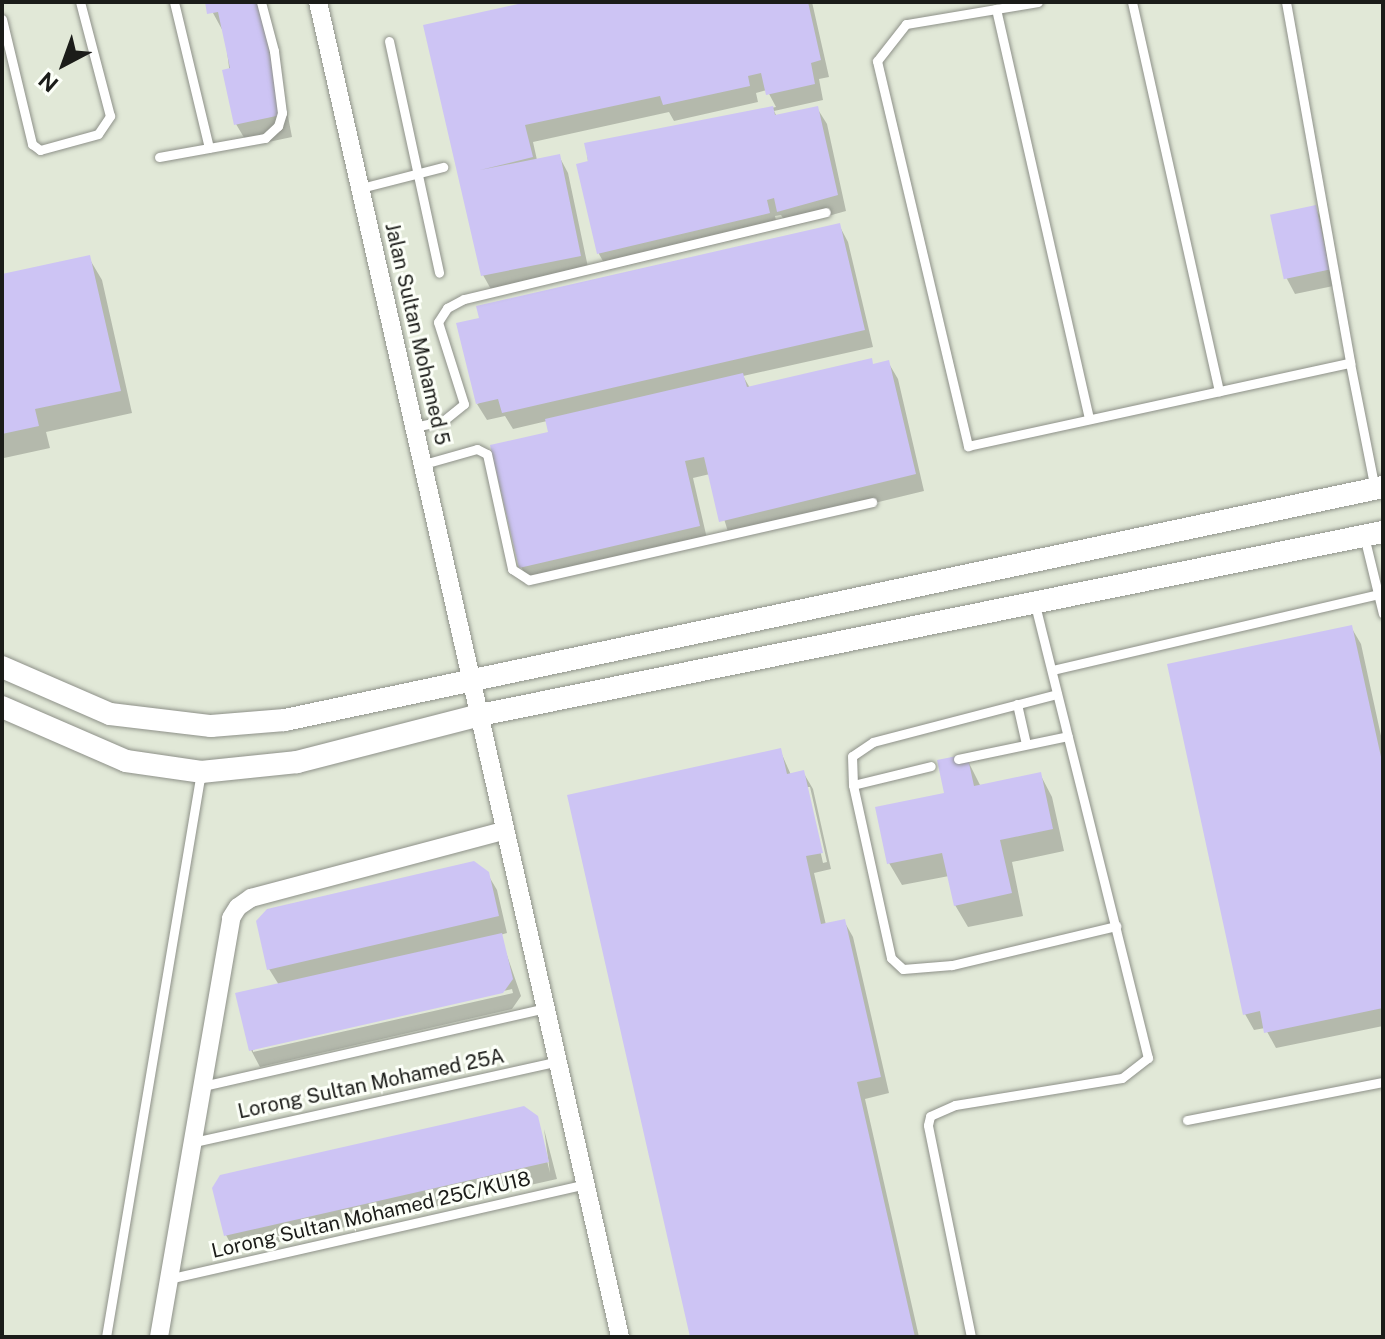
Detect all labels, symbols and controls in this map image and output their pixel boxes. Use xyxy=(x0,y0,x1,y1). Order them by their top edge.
north arrow xyxy=(24,24,104,104)
text: N xyxy=(33,67,63,98)
street label: Jalan Sultan Mohamed 5 xyxy=(380,220,454,448)
street label: Lorong Sultan Mohamed 25A xyxy=(236,1044,506,1124)
street label: Lorong Sultan Mohamed 25C/KU18 xyxy=(209,1167,533,1263)

